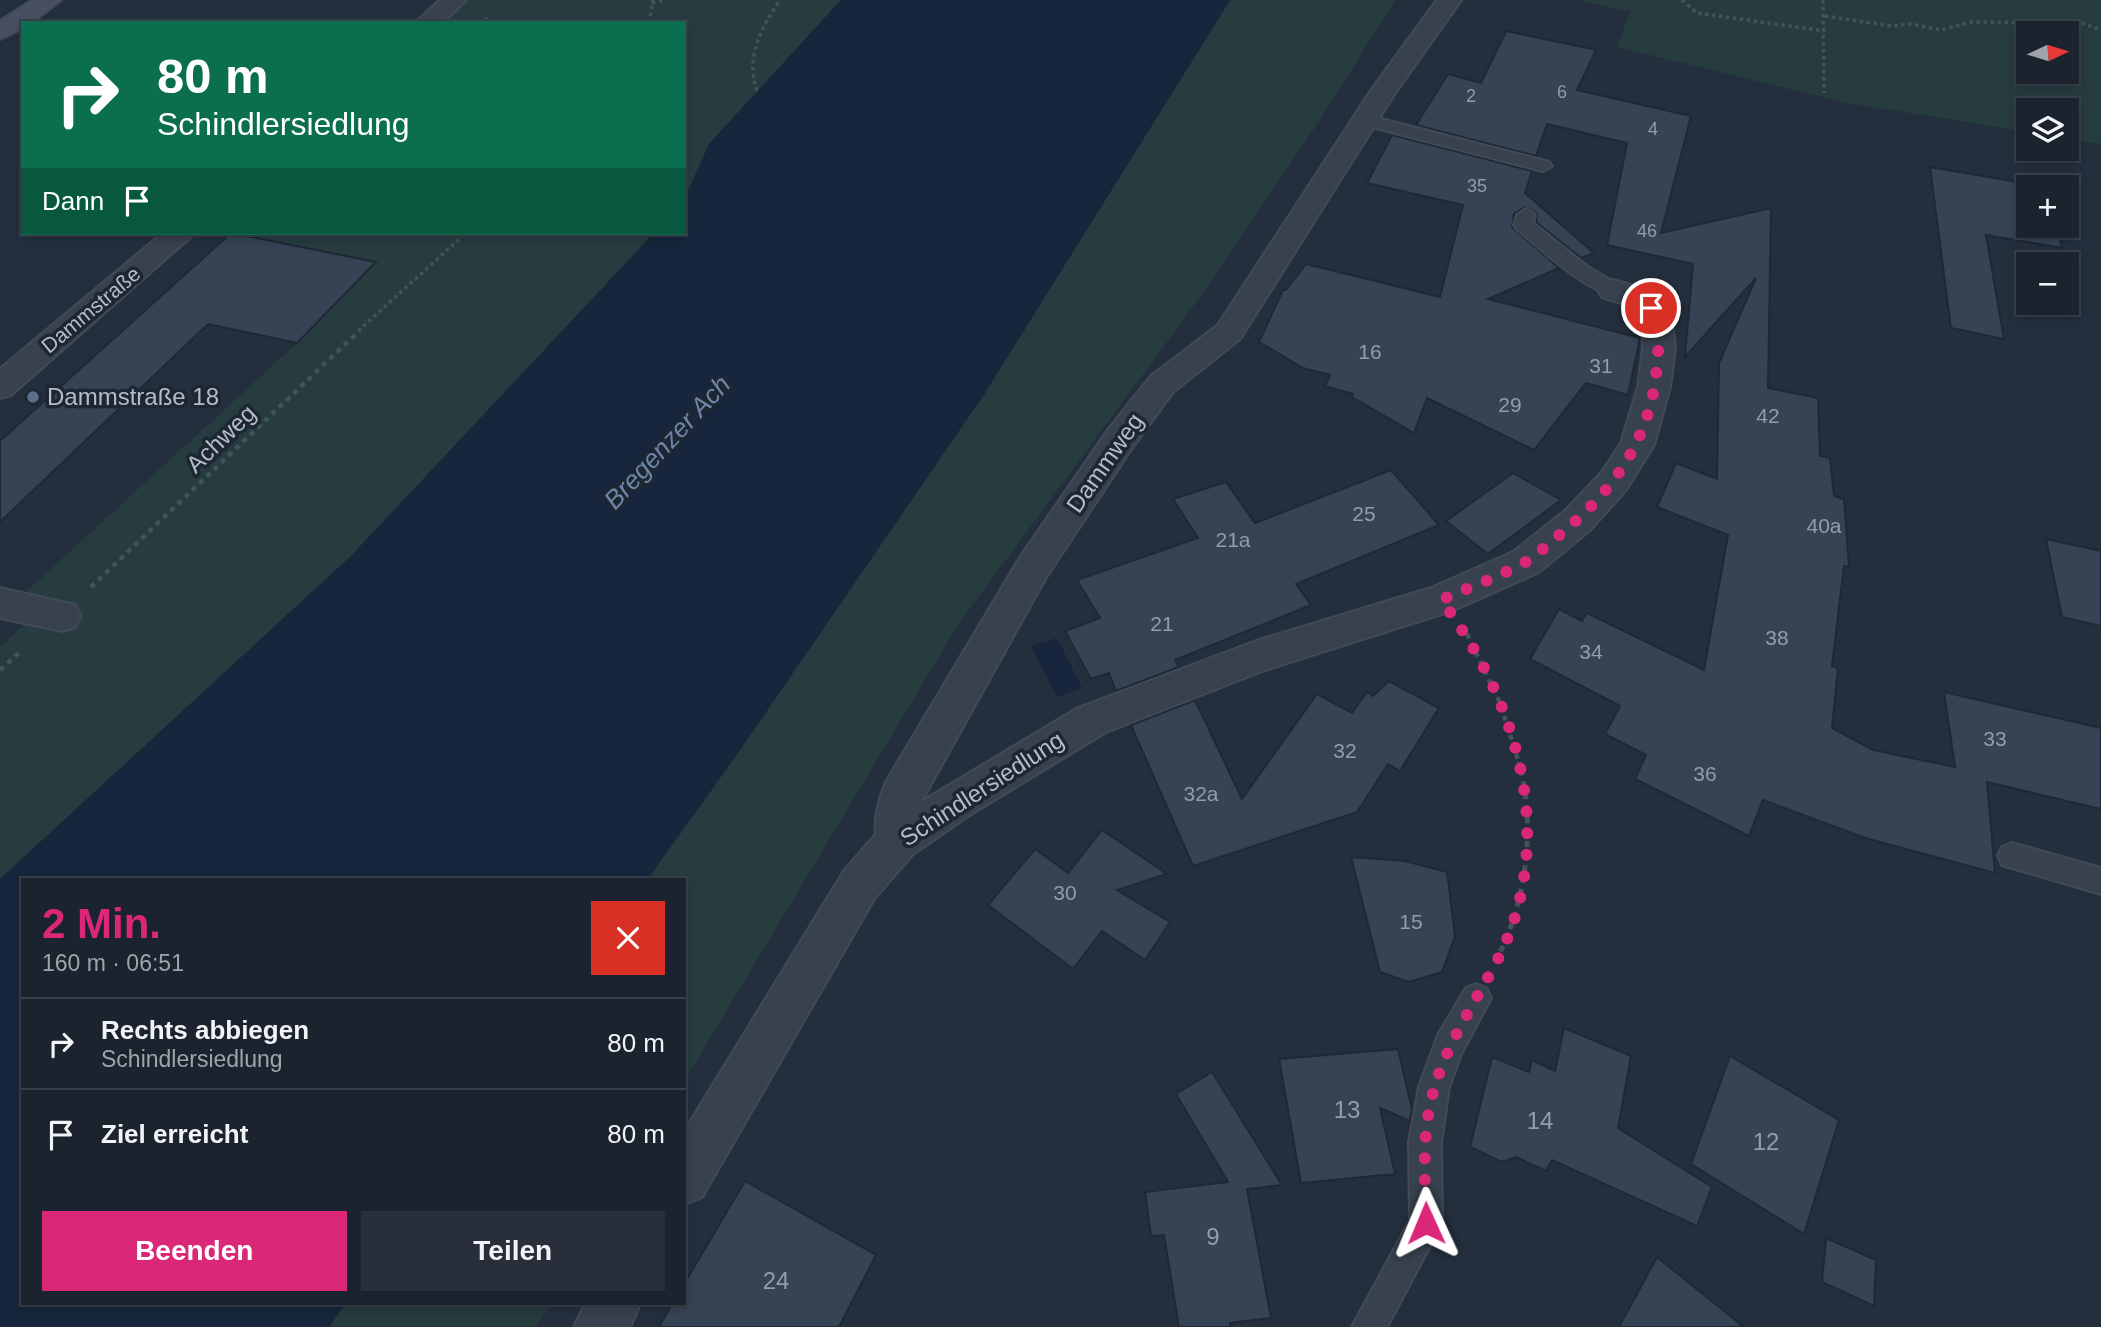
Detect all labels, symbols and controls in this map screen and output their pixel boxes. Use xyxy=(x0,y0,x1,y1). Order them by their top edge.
north arrow xyxy=(2016,21,2079,84)
map controls xyxy=(2016,21,2079,315)
icon: right xyxy=(42,49,133,140)
text: 80 m xyxy=(157,49,269,103)
house number: 6 xyxy=(1557,82,1567,102)
house number: 2 xyxy=(1466,86,1476,106)
button: layers xyxy=(2016,98,2079,161)
text: Schindlersiedlung xyxy=(157,106,410,142)
house number: 4 xyxy=(1648,119,1658,139)
button: + xyxy=(2016,175,2079,238)
house number: 35 xyxy=(1467,176,1487,196)
icon: arrive xyxy=(118,182,156,220)
text: Dann xyxy=(42,186,104,216)
house number: 46 xyxy=(1637,221,1657,241)
button: − xyxy=(2016,252,2079,315)
street label: Dammstraße xyxy=(37,262,145,357)
pin xyxy=(1621,278,1681,338)
icon: arrive xyxy=(1632,289,1670,327)
house number: 16 xyxy=(1358,340,1382,363)
house number: 31 xyxy=(1589,354,1613,377)
water label: Bregenzer Ach xyxy=(598,369,736,515)
place label: Dammstraße 18 xyxy=(47,383,219,410)
marker: Dammstraße 18 xyxy=(25,389,41,405)
house number: 29 xyxy=(1498,393,1522,416)
street label: Achweg xyxy=(181,399,261,478)
house number: 42 xyxy=(1756,404,1780,427)
street label: Dammweg xyxy=(1061,408,1149,517)
house number: 25 xyxy=(1352,502,1376,525)
house number: 40a xyxy=(1806,514,1842,537)
house number: 21a xyxy=(1215,528,1251,551)
house number: 21 xyxy=(1150,612,1174,635)
house number: 38 xyxy=(1765,626,1789,649)
house number: 34 xyxy=(1579,640,1603,663)
street label: Schindlersiedlung xyxy=(895,726,1069,851)
house number: 33 xyxy=(1983,727,2007,750)
house number: 32 xyxy=(1333,739,1357,762)
house number: 36 xyxy=(1693,762,1717,785)
house number: 32a xyxy=(1183,782,1219,805)
house number: 30 xyxy=(1053,881,1077,904)
text: 2 Min. xyxy=(42,900,161,947)
button: close xyxy=(591,901,665,975)
house number: 15 xyxy=(1399,910,1423,933)
text: 160 m · 06:51 xyxy=(42,950,184,976)
text: Rechts abbiegen xyxy=(101,1015,309,1045)
icon: right xyxy=(42,1025,80,1063)
text: 80 m xyxy=(607,1028,665,1058)
text: Schindlersiedlung xyxy=(101,1046,283,1072)
house number: 13 xyxy=(1334,1096,1360,1123)
house number: 14 xyxy=(1527,1107,1553,1134)
icon: arrive xyxy=(42,1116,80,1154)
text: Ziel erreicht xyxy=(101,1119,248,1149)
text: 80 m xyxy=(607,1119,665,1149)
house number: 12 xyxy=(1753,1128,1779,1155)
position arrow xyxy=(1389,1186,1463,1260)
button: Beenden xyxy=(42,1211,347,1291)
button: Teilen xyxy=(361,1211,665,1291)
house number: 9 xyxy=(1206,1223,1220,1250)
house number: 24 xyxy=(763,1267,789,1294)

